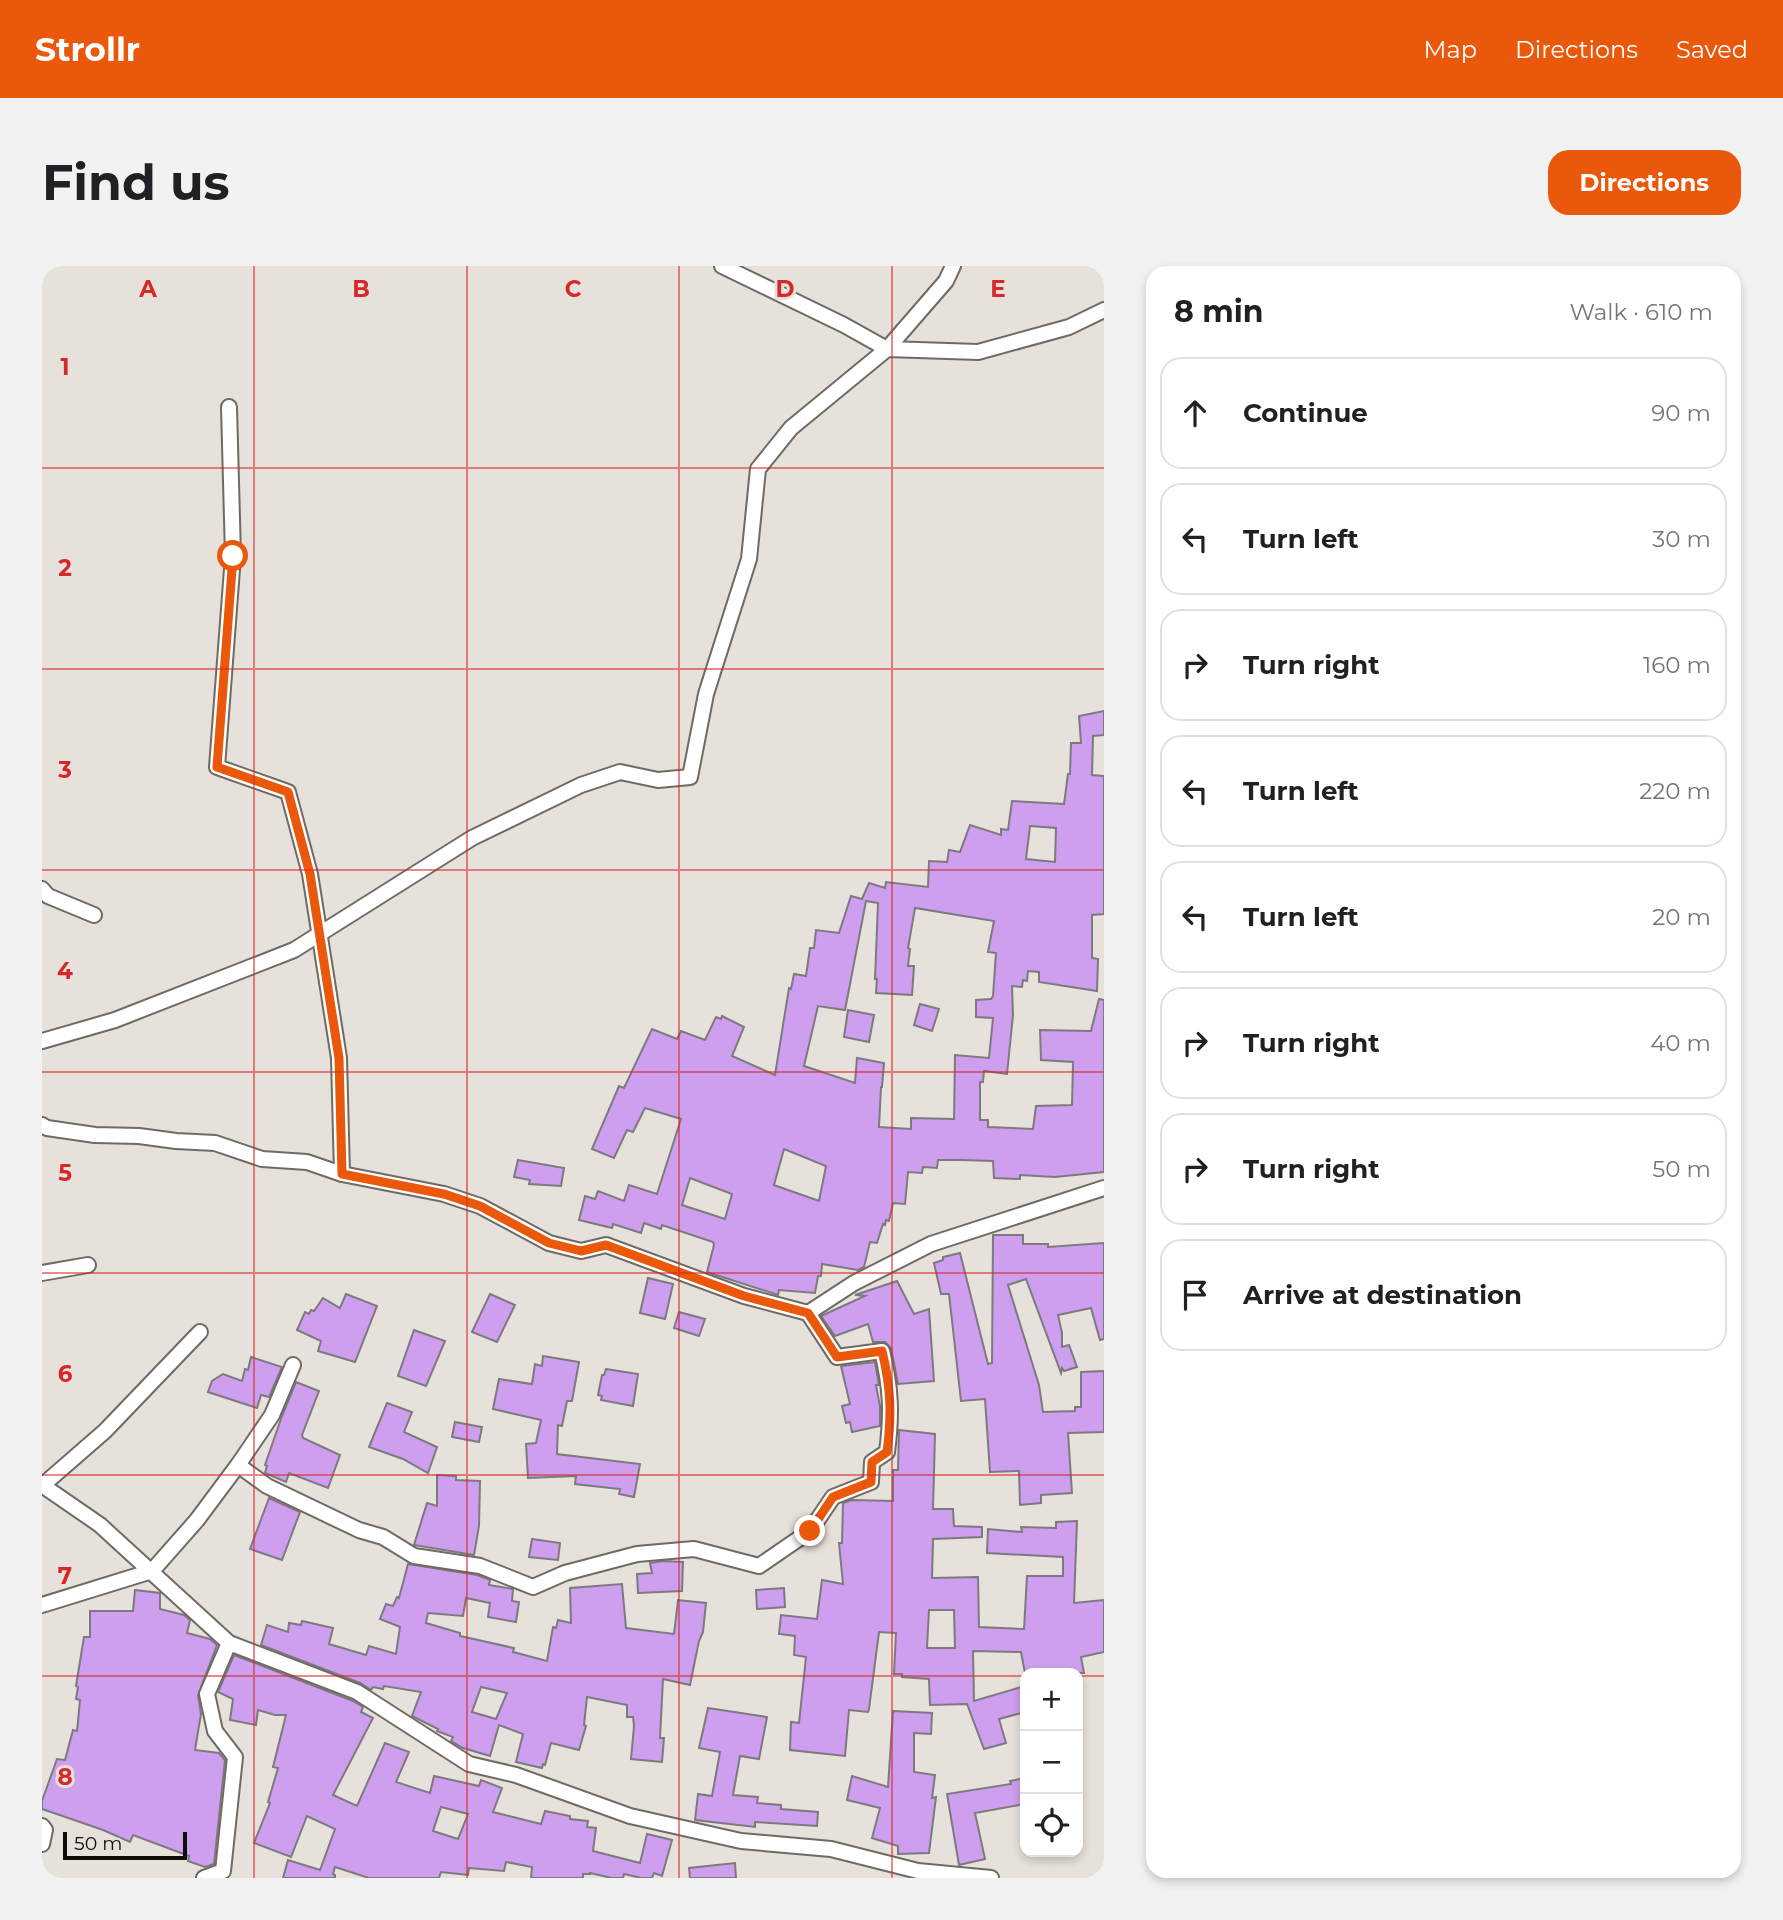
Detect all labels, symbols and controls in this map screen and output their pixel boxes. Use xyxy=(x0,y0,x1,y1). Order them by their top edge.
text: Strollr xyxy=(35,29,140,69)
text: Map xyxy=(1424,35,1477,64)
text: Directions xyxy=(1515,35,1638,64)
text: Saved xyxy=(1676,35,1748,64)
button: Directions xyxy=(1548,150,1741,215)
text: Find us xyxy=(42,153,230,212)
text: A xyxy=(138,275,157,303)
text: B xyxy=(352,275,370,303)
text: C xyxy=(565,275,582,303)
text: D xyxy=(776,275,795,303)
text: E xyxy=(990,275,1006,303)
text: 8 min xyxy=(1174,293,1264,330)
text: Walk · 610 m xyxy=(1569,298,1713,326)
text: 1 xyxy=(60,353,70,381)
icon: ahead xyxy=(1176,394,1214,432)
text: Continue xyxy=(1243,397,1368,429)
text: 90 m xyxy=(1651,399,1711,427)
icon: left xyxy=(1176,520,1214,558)
text: Turn left xyxy=(1243,523,1359,555)
text: 30 m xyxy=(1652,525,1711,553)
route start xyxy=(217,540,248,571)
text: 2 xyxy=(58,554,72,582)
icon: right xyxy=(1176,646,1214,684)
text: Turn right xyxy=(1243,649,1379,681)
text: 160 m xyxy=(1643,651,1711,679)
text: 3 xyxy=(57,756,72,784)
icon: left xyxy=(1176,772,1214,810)
text: Turn left xyxy=(1243,775,1359,807)
text: 220 m xyxy=(1639,777,1711,805)
icon: left xyxy=(1176,898,1214,936)
text: Turn left xyxy=(1243,901,1359,933)
text: 20 m xyxy=(1652,903,1711,931)
text: 4 xyxy=(57,957,73,985)
icon: right xyxy=(1176,1024,1214,1062)
text: Turn right xyxy=(1243,1027,1379,1059)
text: 40 m xyxy=(1650,1029,1711,1057)
icon: right xyxy=(1176,1150,1214,1188)
text: Turn right xyxy=(1243,1153,1379,1185)
text: 50 m xyxy=(1652,1155,1711,1183)
text: 5 xyxy=(58,1159,72,1187)
icon: arrive xyxy=(1176,1276,1214,1314)
text: Arrive at destination xyxy=(1243,1279,1522,1311)
text: 6 xyxy=(58,1360,73,1388)
route end xyxy=(794,1515,825,1546)
text: 7 xyxy=(58,1562,72,1590)
map controls xyxy=(1020,1668,1083,1857)
button: + xyxy=(1020,1668,1083,1731)
button: − xyxy=(1020,1731,1083,1794)
text: 8 xyxy=(57,1763,73,1791)
button: locate xyxy=(1020,1794,1083,1857)
scale bar xyxy=(63,1829,187,1861)
text: 50 m xyxy=(74,1832,122,1855)

